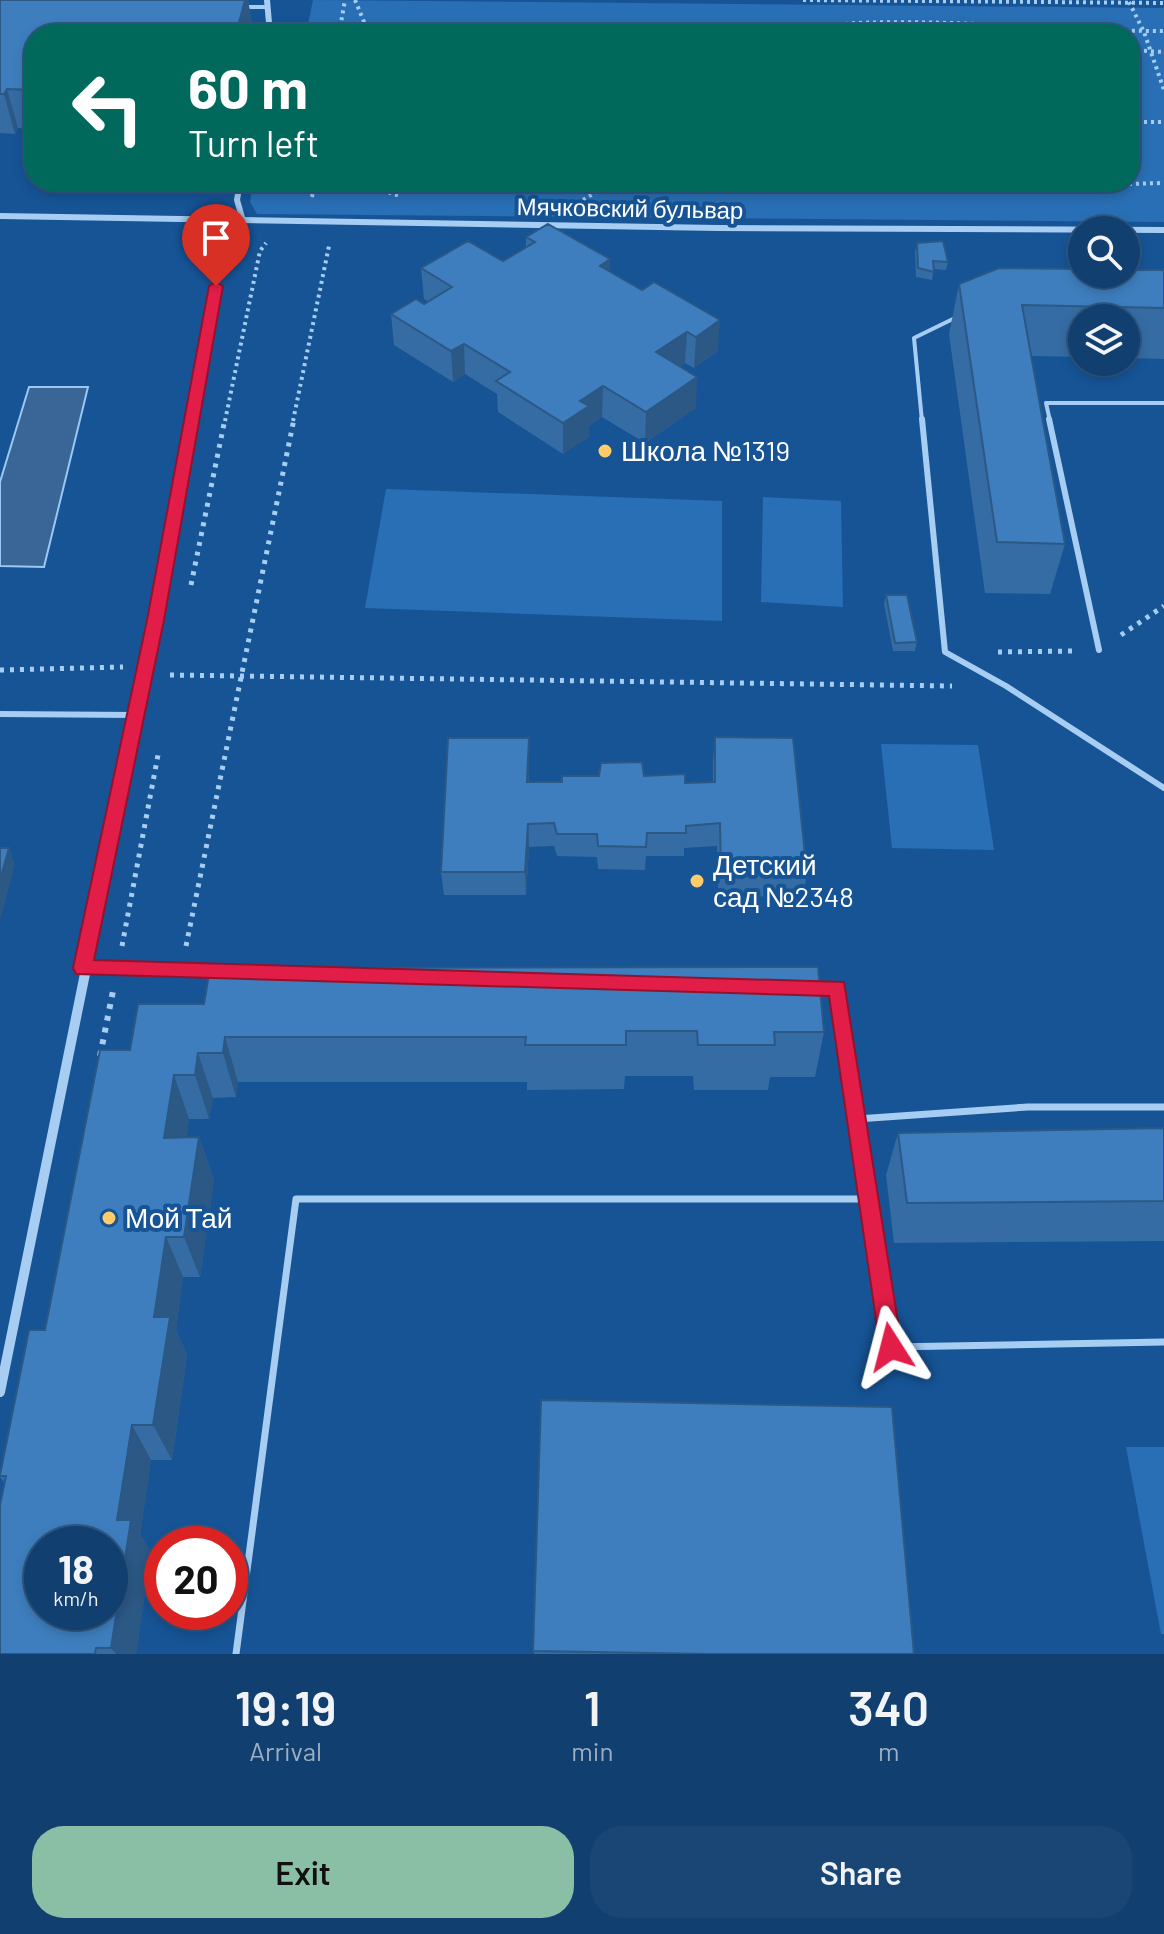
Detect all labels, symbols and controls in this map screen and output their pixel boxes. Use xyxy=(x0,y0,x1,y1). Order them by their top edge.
text: 60 m xyxy=(188,53,308,120)
icon: left xyxy=(56,56,160,160)
text: Turn left xyxy=(188,121,319,164)
street label: Мячковский бульвар xyxy=(517,191,744,224)
pin xyxy=(182,204,250,286)
icon: arrive xyxy=(194,216,238,260)
map controls xyxy=(1068,216,1140,376)
button: search xyxy=(1068,216,1140,288)
button: layers xyxy=(1068,304,1140,376)
place label: Школа №1319 xyxy=(621,433,790,467)
marker: Школа №1319 xyxy=(596,442,614,460)
place label: Детский сад №2348 xyxy=(713,847,854,913)
marker: Детский сад №2348 xyxy=(688,872,706,890)
place label: Мой Тай xyxy=(125,1200,233,1234)
marker: Мой Тай xyxy=(100,1209,118,1227)
position arrow xyxy=(849,1305,933,1389)
speed limit sign: 20 xyxy=(144,1526,248,1630)
text: 18 xyxy=(58,1544,94,1592)
text: km/h xyxy=(53,1586,99,1610)
text: 19:19 xyxy=(235,1678,336,1736)
text: 1 xyxy=(584,1678,601,1736)
text: 340 xyxy=(848,1678,929,1736)
text: Arrival xyxy=(249,1735,322,1766)
text: min xyxy=(571,1735,613,1766)
text: m xyxy=(878,1735,899,1766)
button: Exit xyxy=(32,1826,574,1918)
button: Share xyxy=(590,1826,1132,1918)

